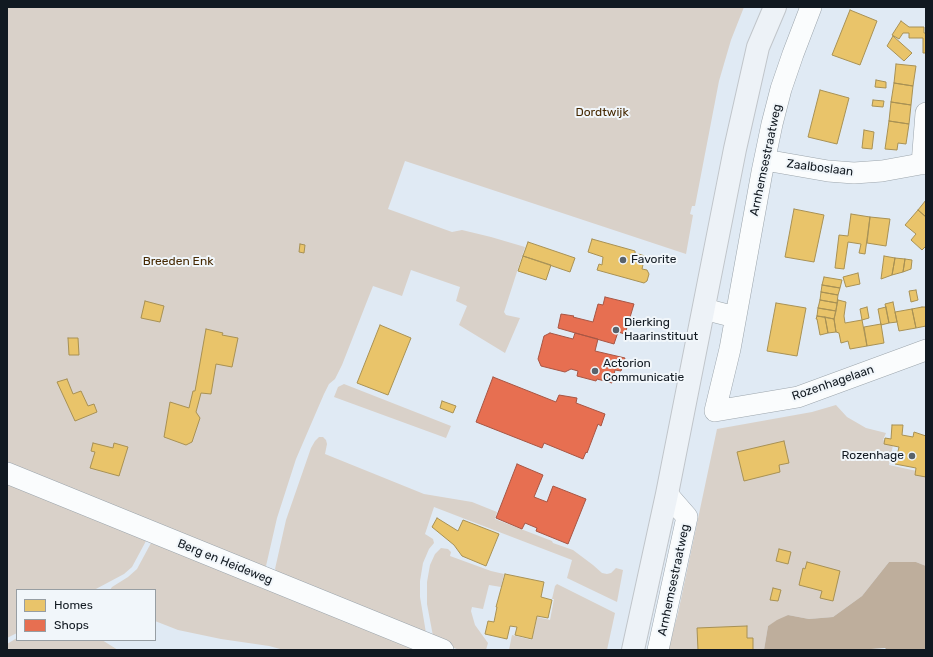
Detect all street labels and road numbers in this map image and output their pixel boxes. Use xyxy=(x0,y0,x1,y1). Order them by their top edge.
street label: Arnhemsestraatweg xyxy=(747,103,785,217)
street label: Zaalboslaan xyxy=(786,157,854,179)
street label: Rozenhagelaan xyxy=(790,362,876,404)
street label: Arnhemsestraatweg xyxy=(655,523,693,637)
street label: Berg en Heideweg xyxy=(175,536,275,588)

